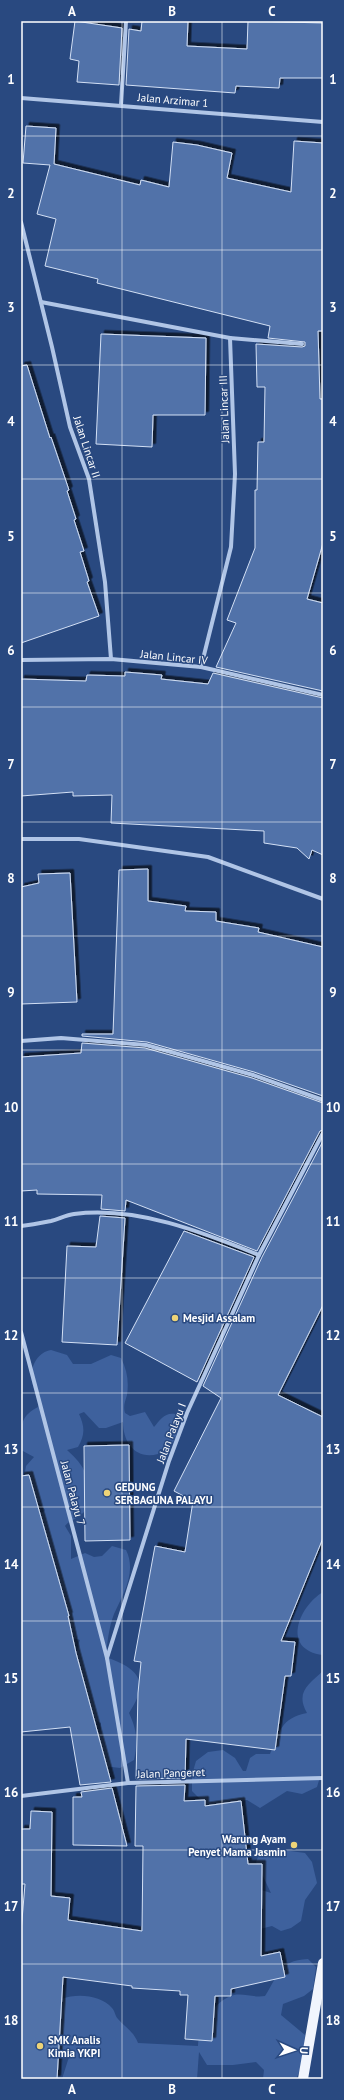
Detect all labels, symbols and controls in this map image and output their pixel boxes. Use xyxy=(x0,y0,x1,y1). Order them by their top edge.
text: A xyxy=(68,3,76,20)
text: B xyxy=(168,3,176,20)
text: C xyxy=(268,3,276,20)
text: 1 xyxy=(7,71,15,88)
text: 1 xyxy=(329,71,337,88)
street label: Jalan Arzimar 1 xyxy=(136,90,209,110)
text: 2 xyxy=(7,185,15,202)
text: 2 xyxy=(329,185,337,202)
text: 3 xyxy=(7,299,15,316)
text: 3 xyxy=(329,299,337,316)
street label: Jalan Lincar III xyxy=(216,375,232,444)
text: 4 xyxy=(7,413,15,430)
street label: Jalan Lincar II xyxy=(70,413,104,480)
text: 4 xyxy=(329,413,337,430)
text: 5 xyxy=(7,528,15,545)
text: 5 xyxy=(329,528,337,545)
text: 6 xyxy=(7,642,15,659)
text: 6 xyxy=(329,642,337,659)
street label: Jalan Lincar IV xyxy=(139,646,209,668)
text: 7 xyxy=(7,756,15,773)
text: 7 xyxy=(329,756,337,773)
text: 8 xyxy=(7,870,15,887)
text: 8 xyxy=(329,870,337,887)
text: 9 xyxy=(7,984,15,1001)
text: 9 xyxy=(329,984,337,1001)
text: 10 xyxy=(4,1099,18,1116)
text: 10 xyxy=(326,1099,340,1116)
text: 11 xyxy=(4,1213,18,1230)
text: 11 xyxy=(326,1213,340,1230)
place label: Mesjid Assalam xyxy=(183,1311,255,1325)
marker: Mesjid Assalam xyxy=(170,1313,180,1323)
text: 12 xyxy=(4,1327,18,1344)
text: 12 xyxy=(326,1327,340,1344)
street label: Jalan Palayu I xyxy=(153,1401,189,1466)
text: 13 xyxy=(4,1441,18,1458)
text: 13 xyxy=(326,1441,340,1458)
street label: Jalan Palayu 7 xyxy=(57,1458,88,1527)
place label: GEDUNG SERBAGUNA PALAYU xyxy=(115,1480,213,1507)
marker: GEDUNG SERBAGUNA PALAYU xyxy=(102,1488,112,1498)
text: 14 xyxy=(4,1556,19,1573)
text: 14 xyxy=(326,1556,341,1573)
text: 15 xyxy=(4,1670,18,1687)
text: 15 xyxy=(326,1670,340,1687)
street label: Jalan Pangeret xyxy=(136,1765,206,1781)
text: 16 xyxy=(4,1784,18,1801)
text: 16 xyxy=(326,1784,340,1801)
place label: Warung Ayam Penyet Mama Jasmin xyxy=(188,1832,286,1859)
marker: Warung Ayam Penyet Mama Jasmin xyxy=(289,1840,299,1850)
text: 17 xyxy=(4,1898,18,1915)
text: 17 xyxy=(326,1898,340,1915)
text: 18 xyxy=(4,2012,18,2029)
text: 18 xyxy=(326,2012,340,2029)
north arrow xyxy=(274,2030,314,2070)
place label: SMK Analis Kimia YKPI xyxy=(48,2033,101,2060)
marker: SMK Analis Kimia YKPI xyxy=(35,2041,45,2051)
text: U xyxy=(297,2047,311,2054)
text: A xyxy=(68,2081,76,2098)
text: B xyxy=(168,2081,176,2098)
text: C xyxy=(268,2081,276,2098)

